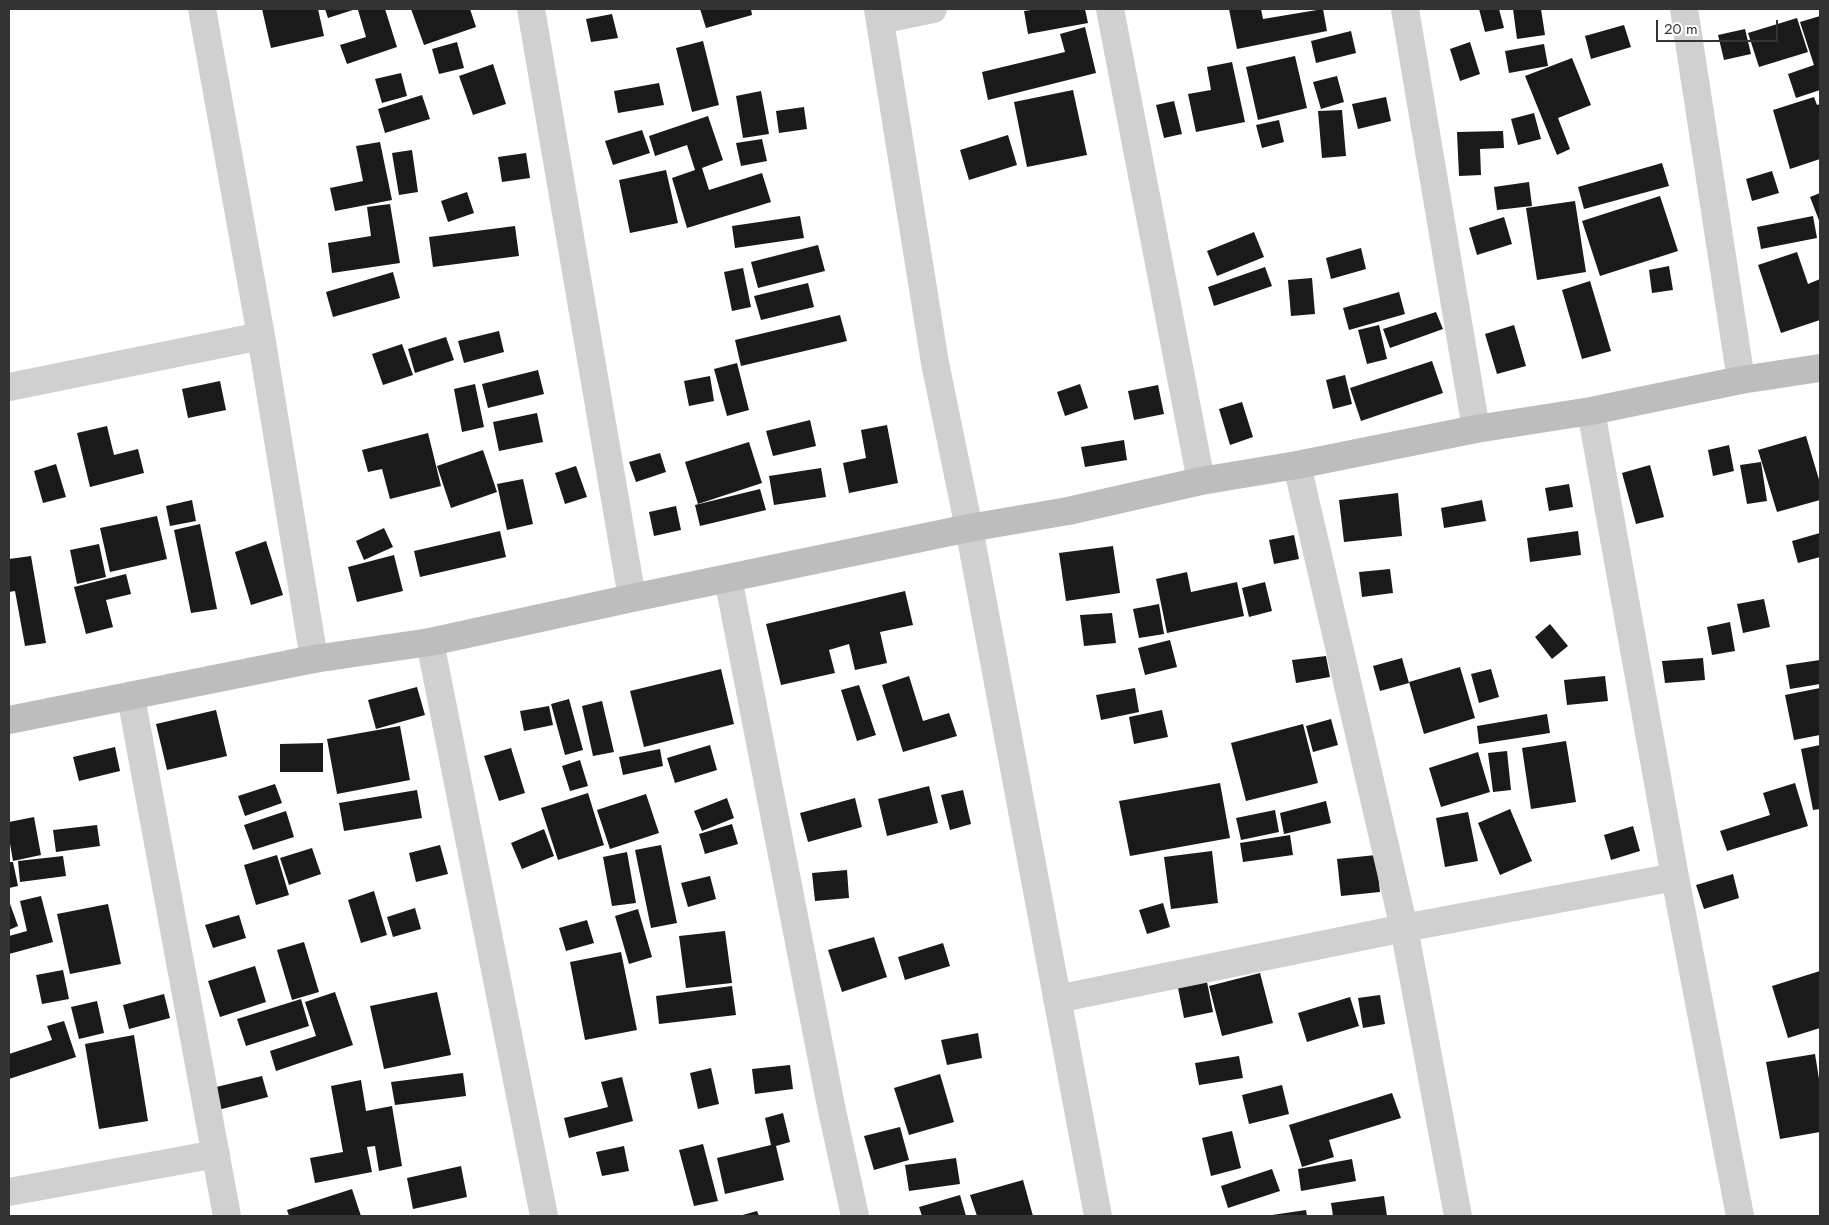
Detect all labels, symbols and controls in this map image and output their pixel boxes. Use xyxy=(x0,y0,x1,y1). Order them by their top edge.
scale bar xyxy=(1659,10,1782,42)
text: 20 m xyxy=(1664,18,1698,40)

